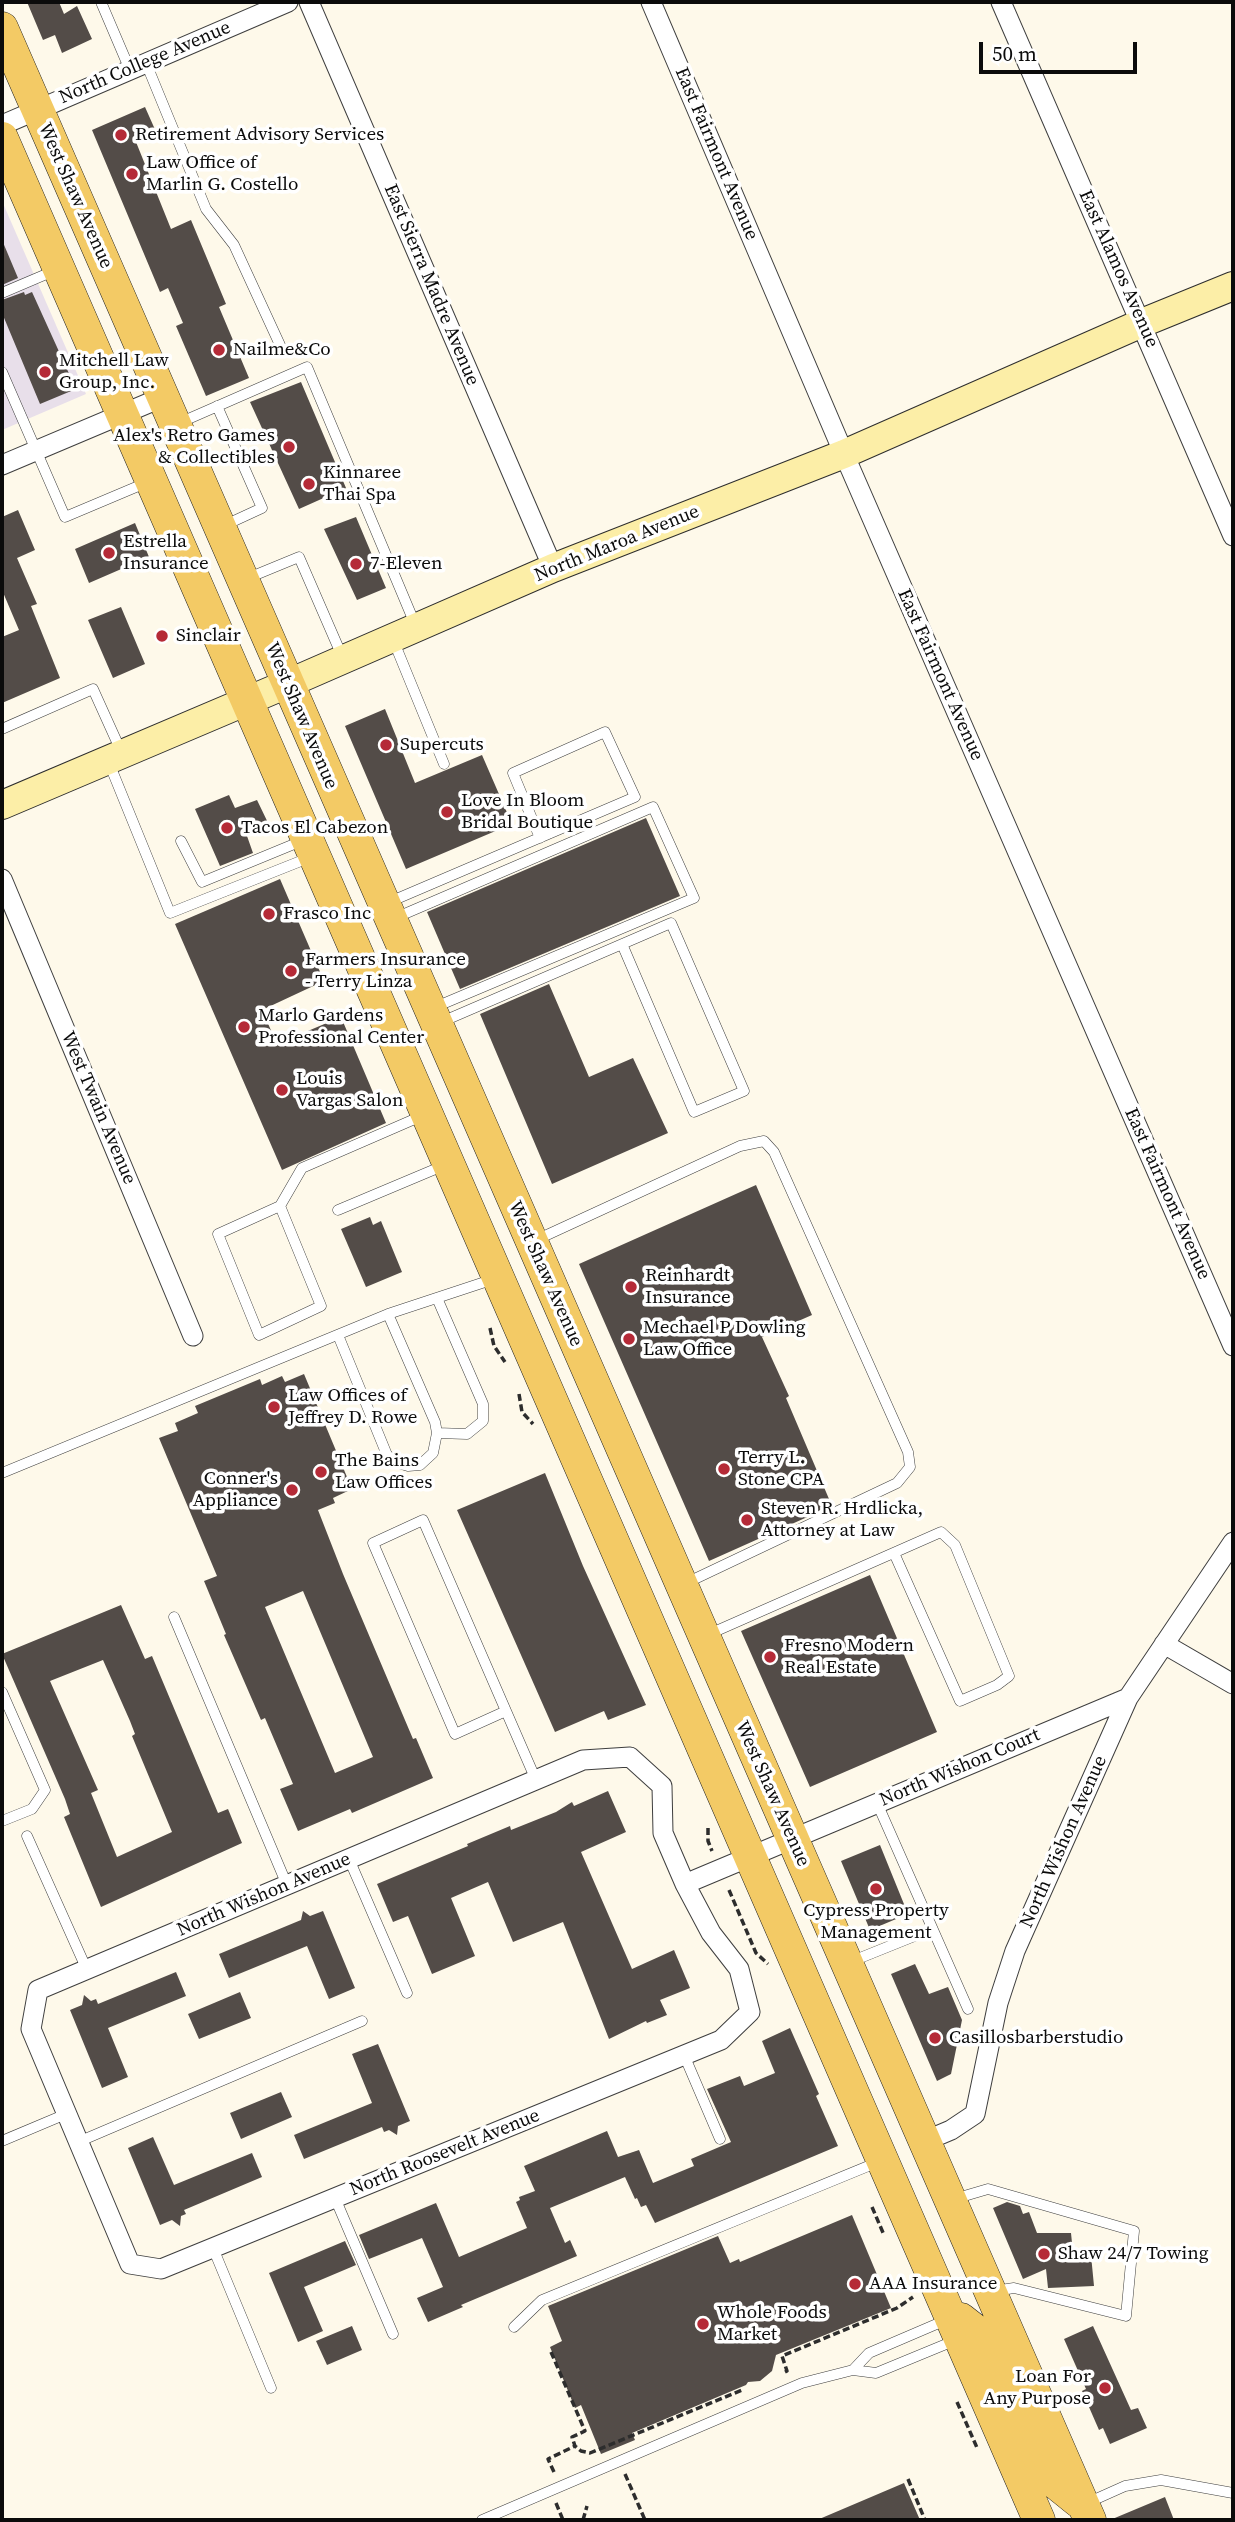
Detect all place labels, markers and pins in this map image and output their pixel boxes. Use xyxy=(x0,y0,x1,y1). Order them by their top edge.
place label: Retirement Advisory Services xyxy=(135,124,384,146)
marker: Retirement Advisory Services xyxy=(113,127,129,143)
place label: Law Office of Marlin G. Costello xyxy=(146,152,298,196)
marker: Law Office of Marlin G. Costello xyxy=(124,166,140,182)
place label: Nailme&Co xyxy=(233,339,331,361)
marker: Nailme&Co xyxy=(211,342,227,358)
place label: Mitchell Law Group, Inc. xyxy=(59,350,169,394)
marker: Mitchell Law Group, Inc. xyxy=(37,364,53,380)
place label: Alex's Retro Games & Collectibles xyxy=(113,425,275,469)
marker: Alex's Retro Games & Collectibles xyxy=(281,439,297,455)
place label: Kinnaree Thai Spa xyxy=(323,462,401,506)
marker: Kinnaree Thai Spa xyxy=(301,476,317,492)
place label: Estrella Insurance xyxy=(123,531,209,575)
marker: Estrella Insurance xyxy=(101,545,117,561)
place label: 7-Eleven xyxy=(370,553,442,575)
marker: 7-Eleven xyxy=(348,556,364,572)
place label: Sinclair xyxy=(176,625,241,647)
marker: Sinclair xyxy=(154,628,170,644)
place label: Supercuts xyxy=(400,734,484,756)
marker: Supercuts xyxy=(378,737,394,753)
place label: Love In Bloom Bridal Boutique xyxy=(461,790,593,834)
marker: Love In Bloom Bridal Boutique xyxy=(439,804,455,820)
place label: Tacos El Cabezon xyxy=(241,817,388,839)
marker: Tacos El Cabezon xyxy=(219,820,235,836)
place label: Frasco Inc xyxy=(283,903,371,925)
marker: Frasco Inc xyxy=(261,906,277,922)
place label: Farmers Insurance - Terry Linza xyxy=(305,949,466,993)
marker: Farmers Insurance - Terry Linza xyxy=(283,963,299,979)
place label: Marlo Gardens Professional Center xyxy=(258,1005,424,1049)
marker: Marlo Gardens Professional Center xyxy=(236,1019,252,1035)
place label: Louis Vargas Salon xyxy=(296,1068,404,1112)
marker: Louis Vargas Salon xyxy=(274,1082,290,1098)
place label: Reinhardt Insurance xyxy=(645,1265,731,1309)
marker: Reinhardt Insurance xyxy=(623,1279,639,1295)
place label: Mechael P Dowling Law Office xyxy=(643,1317,806,1361)
marker: Mechael P Dowling Law Office xyxy=(621,1331,637,1347)
place label: Law Offices of Jeffrey D. Rowe xyxy=(288,1385,418,1429)
marker: Law Offices of Jeffrey D. Rowe xyxy=(266,1399,282,1415)
place label: Terry L. Stone CPA xyxy=(738,1447,824,1491)
place label: The Bains Law Offices xyxy=(335,1450,433,1494)
marker: Terry L. Stone CPA xyxy=(716,1461,732,1477)
marker: The Bains Law Offices xyxy=(313,1464,329,1480)
place label: Conner's Appliance xyxy=(193,1468,278,1512)
marker: Conner's Appliance xyxy=(284,1482,300,1498)
place label: Steven R. Hrdlicka, Attorney at Law xyxy=(761,1498,923,1542)
marker: Steven R. Hrdlicka, Attorney at Law xyxy=(739,1512,755,1528)
place label: Fresno Modern Real Estate xyxy=(784,1635,914,1679)
marker: Fresno Modern Real Estate xyxy=(762,1649,778,1665)
marker: Cypress Property Management xyxy=(868,1881,884,1897)
place label: Cypress Property Management xyxy=(803,1900,949,1944)
place label: Casillosbarberstudio xyxy=(949,2027,1123,2049)
marker: Casillosbarberstudio xyxy=(927,2030,943,2046)
place label: Shaw 24/7 Towing xyxy=(1058,2243,1208,2265)
marker: Shaw 24/7 Towing xyxy=(1036,2246,1052,2262)
place label: AAA Insurance xyxy=(869,2273,997,2295)
marker: AAA Insurance xyxy=(847,2276,863,2292)
place label: Whole Foods Market xyxy=(717,2302,827,2346)
marker: Whole Foods Market xyxy=(695,2316,711,2332)
place label: Loan For Any Purpose xyxy=(984,2366,1091,2410)
marker: Loan For Any Purpose xyxy=(1097,2380,1113,2396)

